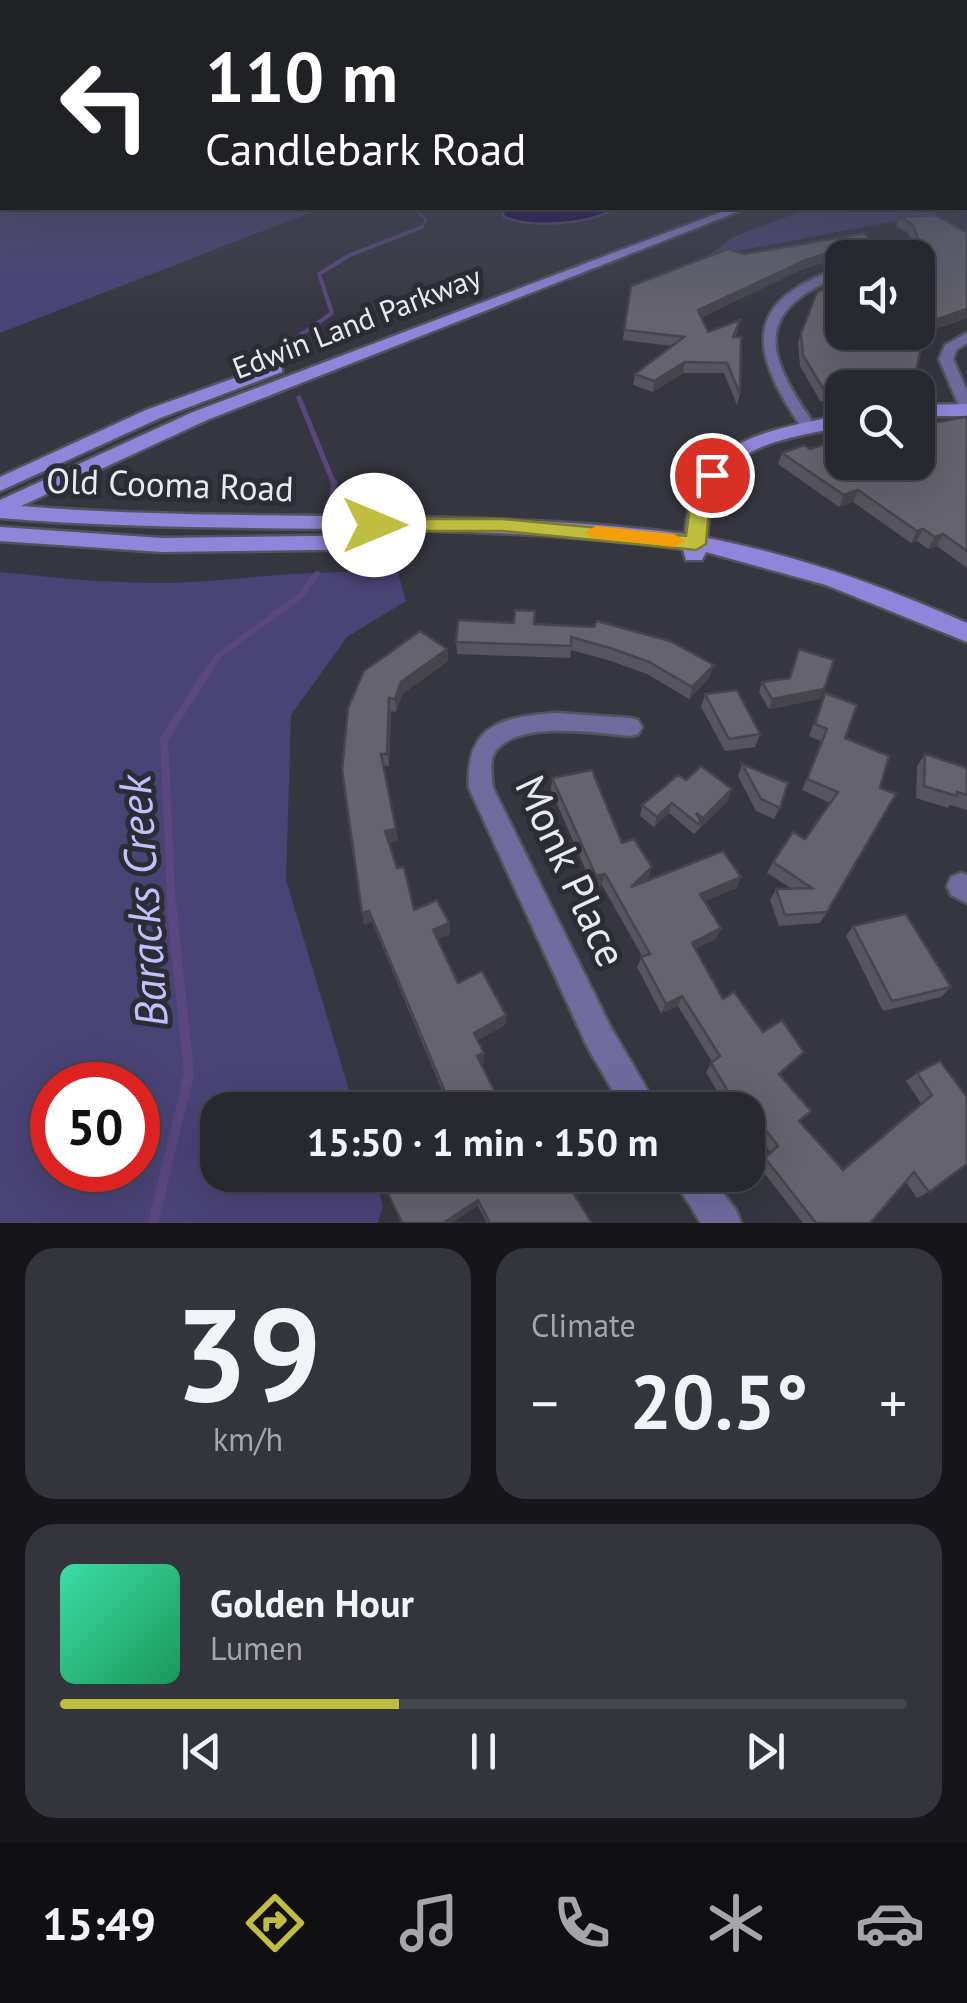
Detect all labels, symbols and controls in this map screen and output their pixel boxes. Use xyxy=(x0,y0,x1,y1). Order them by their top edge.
text: 110 m xyxy=(205,31,398,121)
icon: left xyxy=(40,40,170,170)
text: Candlebark Road xyxy=(205,119,526,177)
map controls xyxy=(825,240,935,480)
button: sound xyxy=(825,240,935,350)
street label: Edwin Land Parkway xyxy=(227,256,486,387)
button: search xyxy=(825,370,935,480)
pin xyxy=(670,433,755,518)
icon: arrive xyxy=(685,448,740,503)
street label: Old Cooma Road xyxy=(45,457,295,511)
position arrow xyxy=(322,473,426,577)
street label: Monk Place xyxy=(503,766,640,975)
water label: Baracks Creek xyxy=(104,771,180,1029)
speed limit sign: 50 xyxy=(30,1062,160,1192)
text: 15:50 · 1 min · 150 m xyxy=(307,1117,658,1166)
text: 39 xyxy=(174,1269,322,1437)
text: Climate xyxy=(531,1304,636,1346)
text: 20.5° xyxy=(630,1353,808,1450)
text: − xyxy=(531,1367,559,1438)
text: + xyxy=(879,1367,907,1438)
text: km/h xyxy=(213,1418,283,1460)
text: Golden Hour xyxy=(210,1578,414,1627)
text: Lumen xyxy=(210,1627,303,1669)
icon: previous xyxy=(174,1724,229,1779)
icon: pause xyxy=(456,1724,511,1779)
icon: next xyxy=(738,1724,793,1779)
icon: directions xyxy=(240,1888,310,1958)
icon: music xyxy=(394,1888,464,1958)
icon: phone xyxy=(547,1888,617,1958)
icon: climate xyxy=(701,1888,771,1958)
icon: car xyxy=(855,1888,925,1958)
text: 15:49 xyxy=(42,1894,156,1952)

